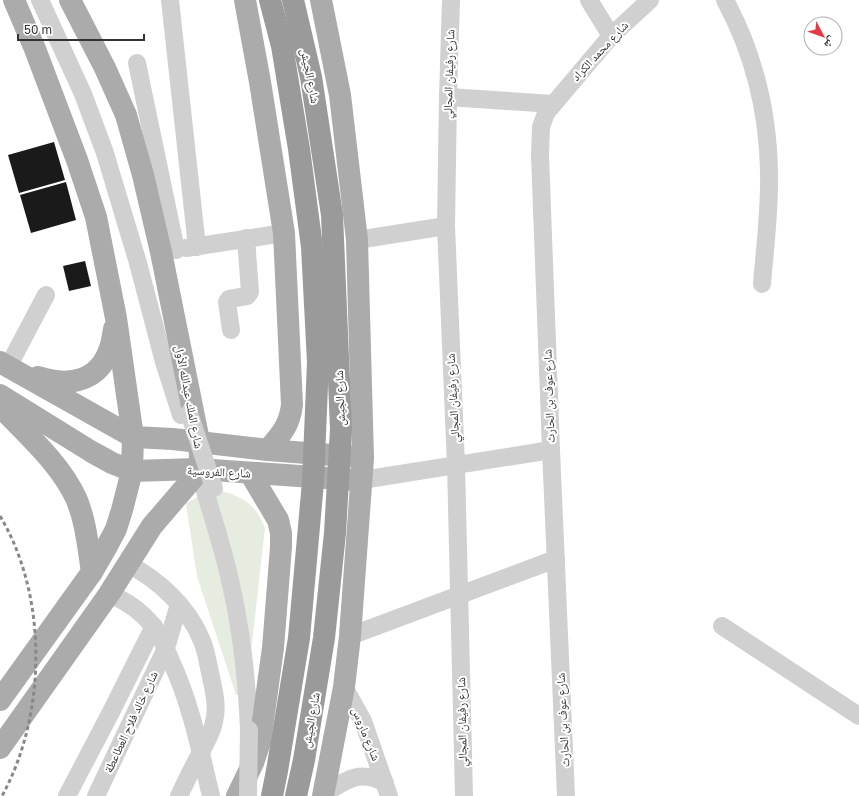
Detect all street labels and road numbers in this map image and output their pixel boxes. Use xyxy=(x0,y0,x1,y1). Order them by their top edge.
street label: شارع محمد الكراد xyxy=(568,17,632,84)
street label: شارع رفيفان المجالي xyxy=(439,29,461,119)
street label: شارع الجيش xyxy=(297,47,323,105)
street label: شارع الملك عبدالله الأول xyxy=(171,344,207,450)
street label: شارع عوف بن الحارث xyxy=(539,348,559,443)
street label: شارع رفيفان المجالي xyxy=(443,353,465,443)
street label: شارع الجيش xyxy=(331,370,349,426)
street label: شارع الفروسية xyxy=(187,462,251,482)
street label: شارع خالد فلاح العطاعطة xyxy=(100,668,162,776)
street label: شارع عوف بن الحارث xyxy=(553,672,573,768)
street label: شارع رفيفان المجالي xyxy=(453,677,473,767)
street label: شارع الجيش xyxy=(298,691,324,749)
street label: شارع ماروس xyxy=(348,705,384,763)

